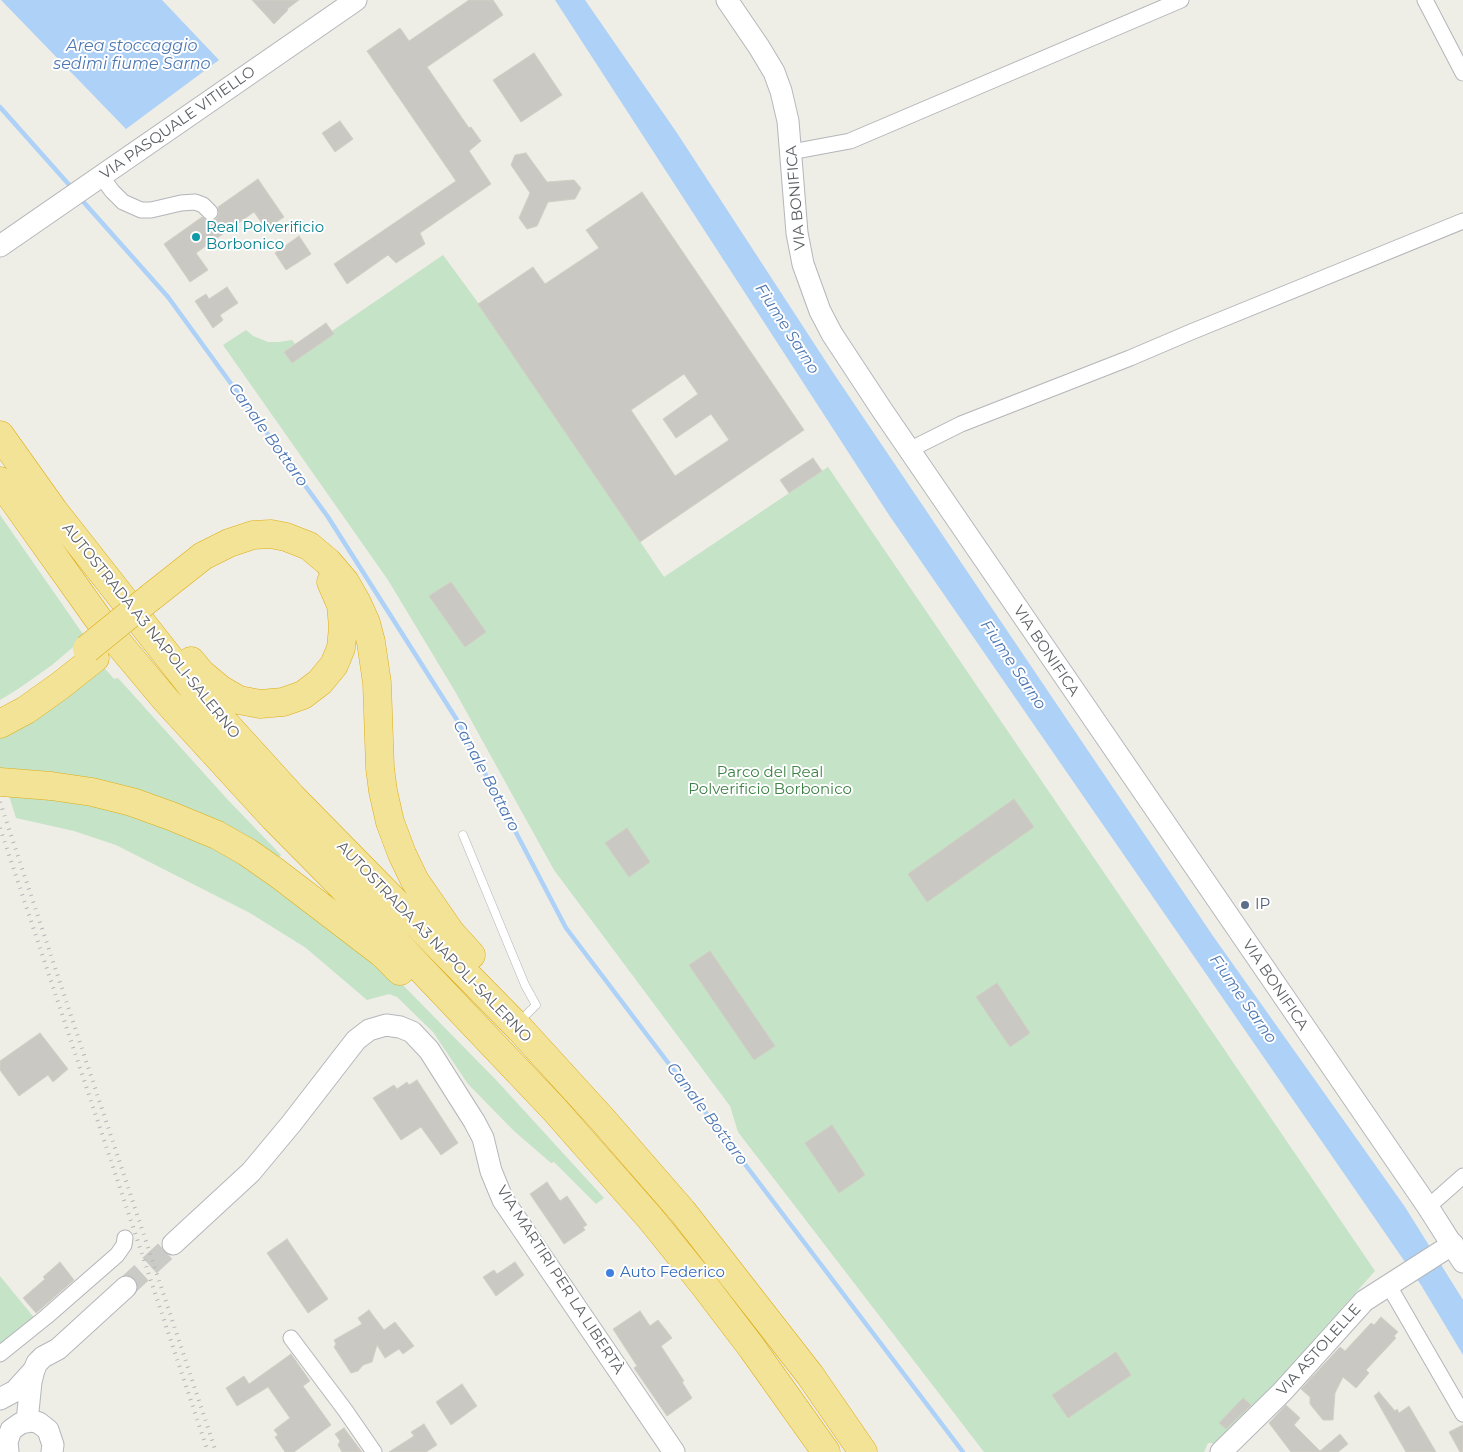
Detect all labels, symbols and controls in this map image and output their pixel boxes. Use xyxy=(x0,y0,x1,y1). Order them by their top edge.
water label: Area stoccaggio sedimi fiume Sarno xyxy=(53,36,211,74)
street label: VIA PASQUALE VITIELLO xyxy=(97,62,259,184)
street label: VIA BONIFICA xyxy=(782,145,810,251)
place label: Real Polverificio Borbonico xyxy=(206,219,324,254)
marker: Real Polverificio Borbonico xyxy=(190,231,202,243)
water label: Fiume Sarno xyxy=(751,280,823,378)
water label: Canale Bottaro xyxy=(224,379,312,491)
street label: AUTOSTRADA A3 NAPOLI-SALERNO xyxy=(58,520,244,742)
street label: VIA BONIFICA xyxy=(1009,602,1083,700)
water label: Fiume Sarno xyxy=(976,617,1050,713)
water label: Canale Bottaro xyxy=(449,717,523,835)
park label: Parco del Real Polverificio Borbonico xyxy=(688,764,852,799)
street label: AUTOSTRADA A3 NAPOLI-SALERNO xyxy=(333,838,535,1046)
place label: IP xyxy=(1255,896,1270,914)
marker: IP xyxy=(1239,899,1251,911)
street label: VIA BONIFICA xyxy=(1238,936,1312,1034)
water label: Fiume Sarno xyxy=(1205,951,1281,1047)
water label: Canale Bottaro xyxy=(662,1059,752,1169)
street label: VIA MARTIRI PER LA LIBERTÀ xyxy=(492,1182,628,1378)
place label: Auto Federico xyxy=(620,1264,725,1282)
marker: Auto Federico xyxy=(604,1267,616,1279)
street label: VIA ASTOLELLE xyxy=(1273,1301,1365,1399)

